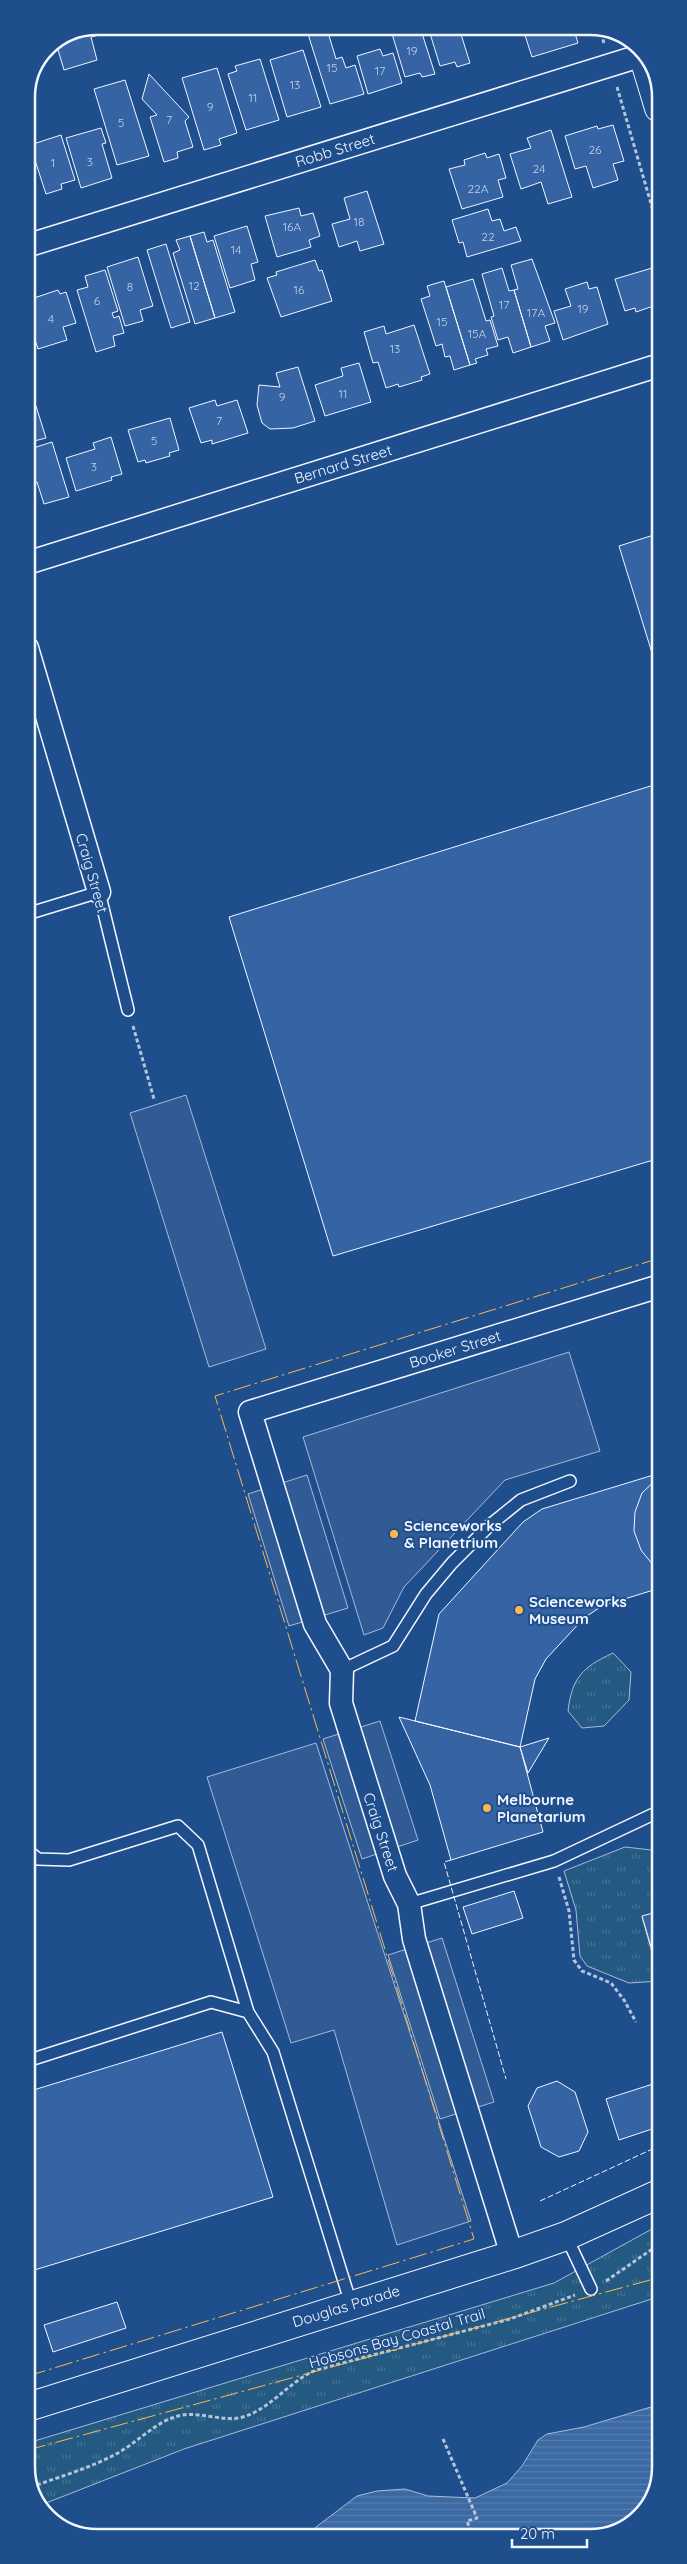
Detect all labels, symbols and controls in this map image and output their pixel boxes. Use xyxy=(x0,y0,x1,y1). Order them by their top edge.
house number: 19 xyxy=(406,43,418,58)
house number: 15 xyxy=(327,60,337,75)
house number: 17 xyxy=(375,63,385,78)
house number: 13 xyxy=(290,77,300,92)
house number: 11 xyxy=(249,90,257,105)
house number: 9 xyxy=(207,99,214,114)
house number: 7 xyxy=(166,112,172,127)
house number: 5 xyxy=(118,115,124,130)
street label: Robb Street xyxy=(293,129,377,171)
house number: 26 xyxy=(588,142,602,157)
house number: 3 xyxy=(87,154,93,169)
house number: 1 xyxy=(51,155,55,170)
house number: 24 xyxy=(533,161,545,176)
house number: 22A xyxy=(467,181,489,196)
house number: 18 xyxy=(354,214,364,229)
house number: 16A xyxy=(283,219,302,234)
house number: 22 xyxy=(481,229,495,244)
house number: 14 xyxy=(231,242,241,257)
house number: 12 xyxy=(188,278,200,293)
house number: 8 xyxy=(127,279,133,294)
house number: 16 xyxy=(294,282,305,297)
house number: 6 xyxy=(94,293,101,308)
house number: 17 xyxy=(499,297,509,312)
house number: 19 xyxy=(577,301,589,316)
house number: 17A xyxy=(527,305,545,320)
house number: 4 xyxy=(48,311,54,326)
house number: 15 xyxy=(437,314,447,329)
house number: 15A xyxy=(468,326,487,341)
house number: 13 xyxy=(390,341,400,356)
house number: 11 xyxy=(339,386,347,401)
house number: 9 xyxy=(279,389,286,404)
house number: 7 xyxy=(216,413,222,428)
house number: 5 xyxy=(151,433,157,448)
street label: Bernard Street xyxy=(292,440,394,488)
house number: 3 xyxy=(91,459,97,474)
street label: Craig Street xyxy=(72,831,112,915)
street label: Booker Street xyxy=(407,1326,503,1372)
place label: Scienceworks & Planetrium xyxy=(404,1516,502,1552)
marker: Scienceworks & Planetrium xyxy=(388,1528,400,1540)
place label: Scienceworks Museum xyxy=(529,1592,627,1628)
marker: Scienceworks Museum xyxy=(513,1604,525,1616)
street label: Craig Street xyxy=(359,1790,403,1874)
place label: Melbourne Planetarium xyxy=(497,1790,586,1826)
marker: Melbourne Planetarium xyxy=(481,1802,493,1814)
street label: Douglas Parade xyxy=(290,2281,402,2331)
street label: Hobsons Bay Coastal Trail xyxy=(307,2304,487,2372)
scale bar xyxy=(512,2516,587,2548)
text: 20 m xyxy=(520,2524,555,2543)

